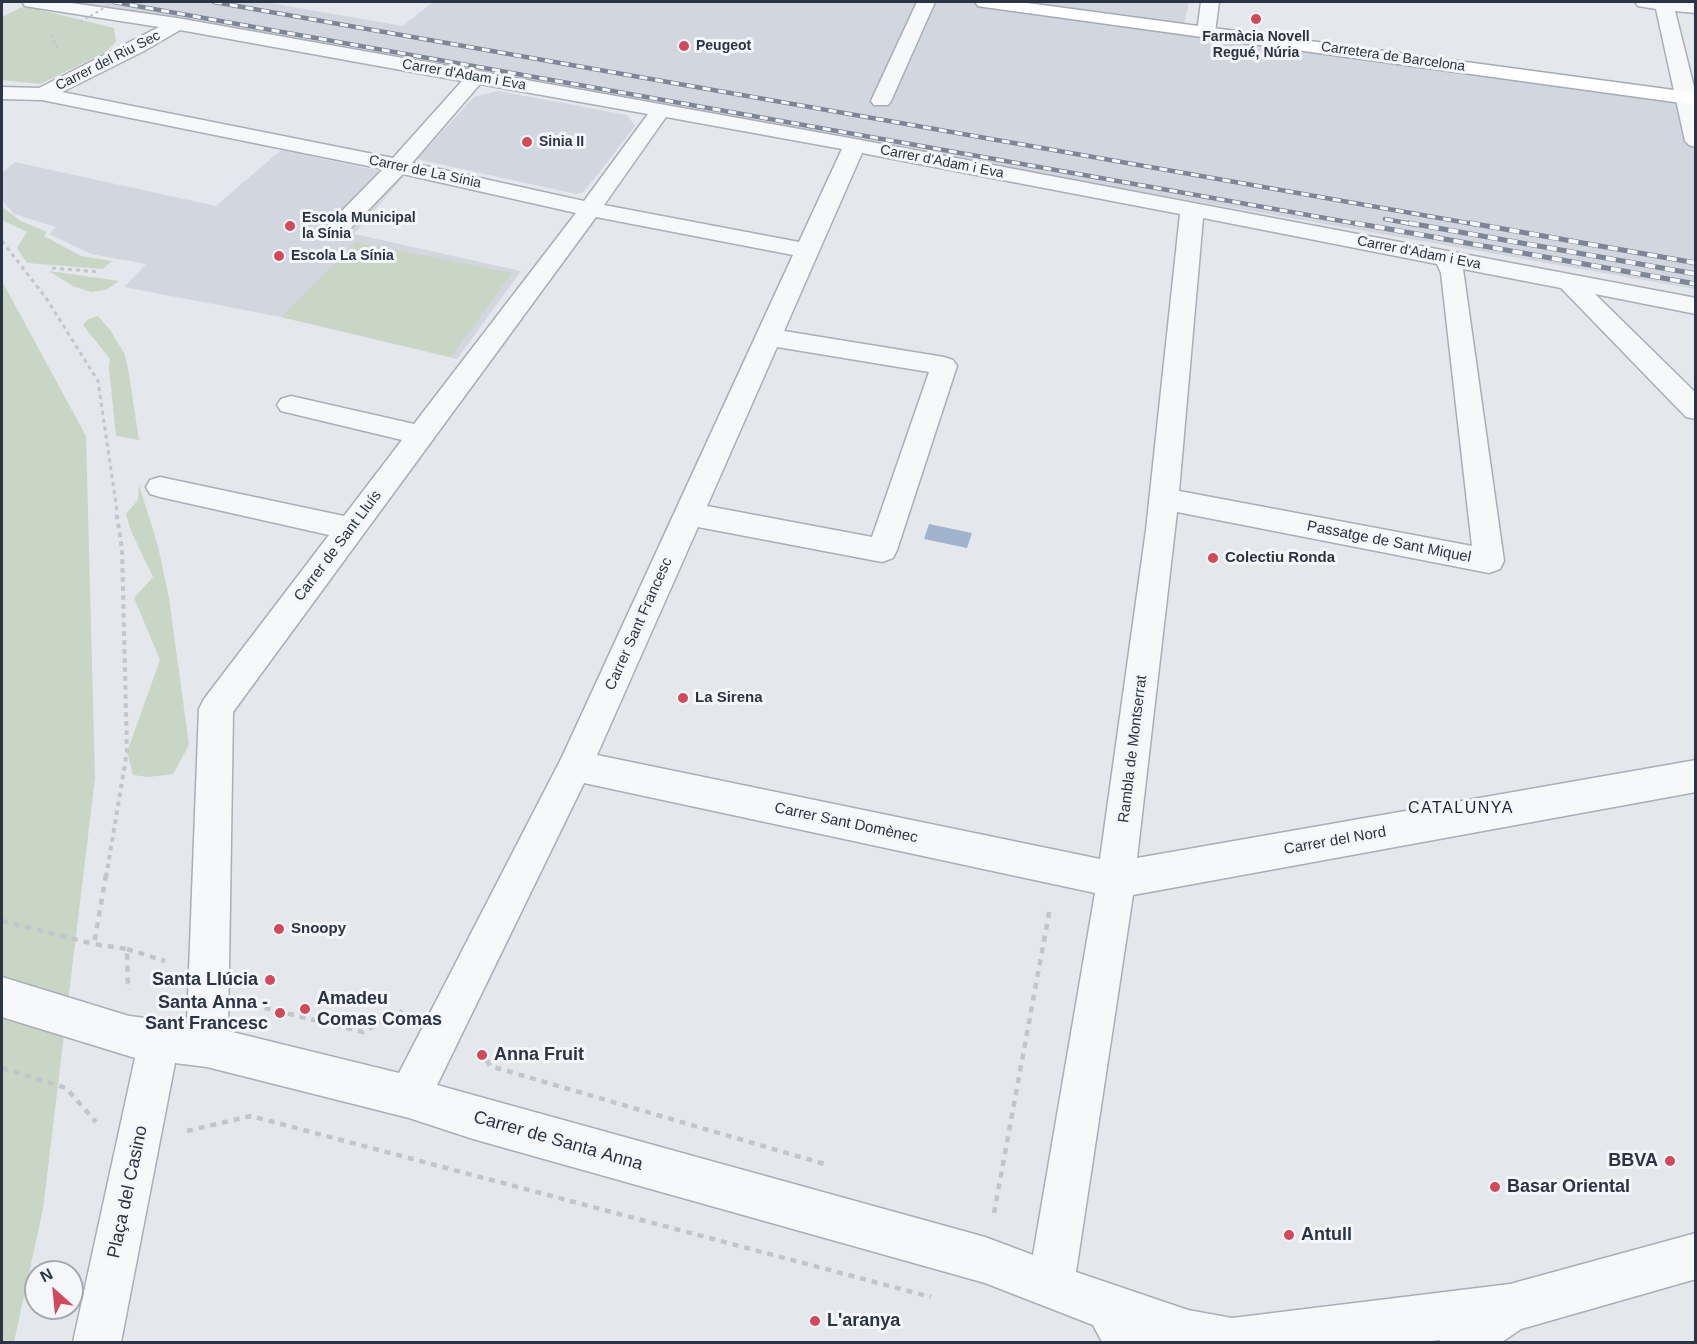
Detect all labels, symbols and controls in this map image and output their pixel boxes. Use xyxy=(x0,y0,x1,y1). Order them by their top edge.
marker: Farmàcia Novell Regué, Núria xyxy=(1249,12,1263,26)
street label: Carrer del Riu Sec xyxy=(53,27,163,95)
place label: Farmàcia Novell Regué, Núria xyxy=(1202,29,1310,62)
place label: Peugeot xyxy=(696,38,751,54)
marker: Peugeot xyxy=(677,39,691,53)
street label: Carretera de Barcelona xyxy=(1320,39,1466,75)
street label: Carrer d'Adam i Eva xyxy=(401,56,527,94)
place label: Sinia II xyxy=(539,134,584,150)
marker: Sinia II xyxy=(520,135,534,149)
street label: Carrer d'Adam i Eva xyxy=(879,142,1005,182)
street label: Carrer de La Sínia xyxy=(367,152,483,192)
place label: Escola Municipal la Sínia xyxy=(302,210,416,243)
marker: Escola Municipal la Sínia xyxy=(283,219,297,233)
street label: Carrer d'Adam i Eva xyxy=(1356,233,1482,273)
place label: Escola La Sínia xyxy=(291,248,394,264)
marker: Escola La Sínia xyxy=(272,249,286,263)
street label: Carrer de Sant Lluís xyxy=(290,487,386,605)
street label: Passatge de Sant Miquel xyxy=(1305,517,1473,567)
place label: Colectiu Ronda xyxy=(1225,549,1335,567)
marker: Colectiu Ronda xyxy=(1206,551,1220,565)
street label: Carrer Sant Francesc xyxy=(602,555,676,693)
street label: Rambla de Montserrat xyxy=(1115,674,1151,824)
place label: La Sirena xyxy=(695,689,763,707)
marker: La Sirena xyxy=(676,691,690,705)
street label: Carrer Sant Domènec xyxy=(773,799,919,847)
district label: CATALUNYA xyxy=(1408,799,1514,819)
street label: Carrer del Nord xyxy=(1283,823,1387,859)
place label: Snoopy xyxy=(291,920,346,938)
marker: Snoopy xyxy=(272,922,286,936)
place label: Santa Llúcia xyxy=(152,969,258,991)
marker: Santa Llúcia xyxy=(263,973,277,987)
place label: Amadeu Comas Comas xyxy=(317,988,442,1030)
place label: Santa Anna - Sant Francesc xyxy=(145,992,268,1034)
marker: Amadeu Comas Comas xyxy=(298,1002,312,1016)
marker: Santa Anna - Sant Francesc xyxy=(273,1006,287,1020)
place label: Anna Fruit xyxy=(494,1044,584,1066)
marker: Anna Fruit xyxy=(475,1048,489,1062)
street label: Carrer de Santa Anna xyxy=(471,1106,645,1176)
street label: Plaça del Casino xyxy=(103,1124,153,1260)
place label: BBVA xyxy=(1608,1150,1658,1172)
marker: BBVA xyxy=(1663,1154,1677,1168)
place label: Basar Oriental xyxy=(1507,1176,1630,1198)
marker: Basar Oriental xyxy=(1488,1180,1502,1194)
place label: Antull xyxy=(1301,1224,1352,1246)
marker: Antull xyxy=(1282,1228,1296,1242)
north arrow xyxy=(24,1260,84,1320)
text: N xyxy=(37,1265,56,1285)
place label: L'aranya xyxy=(827,1310,900,1332)
marker: L'aranya xyxy=(808,1314,822,1328)

